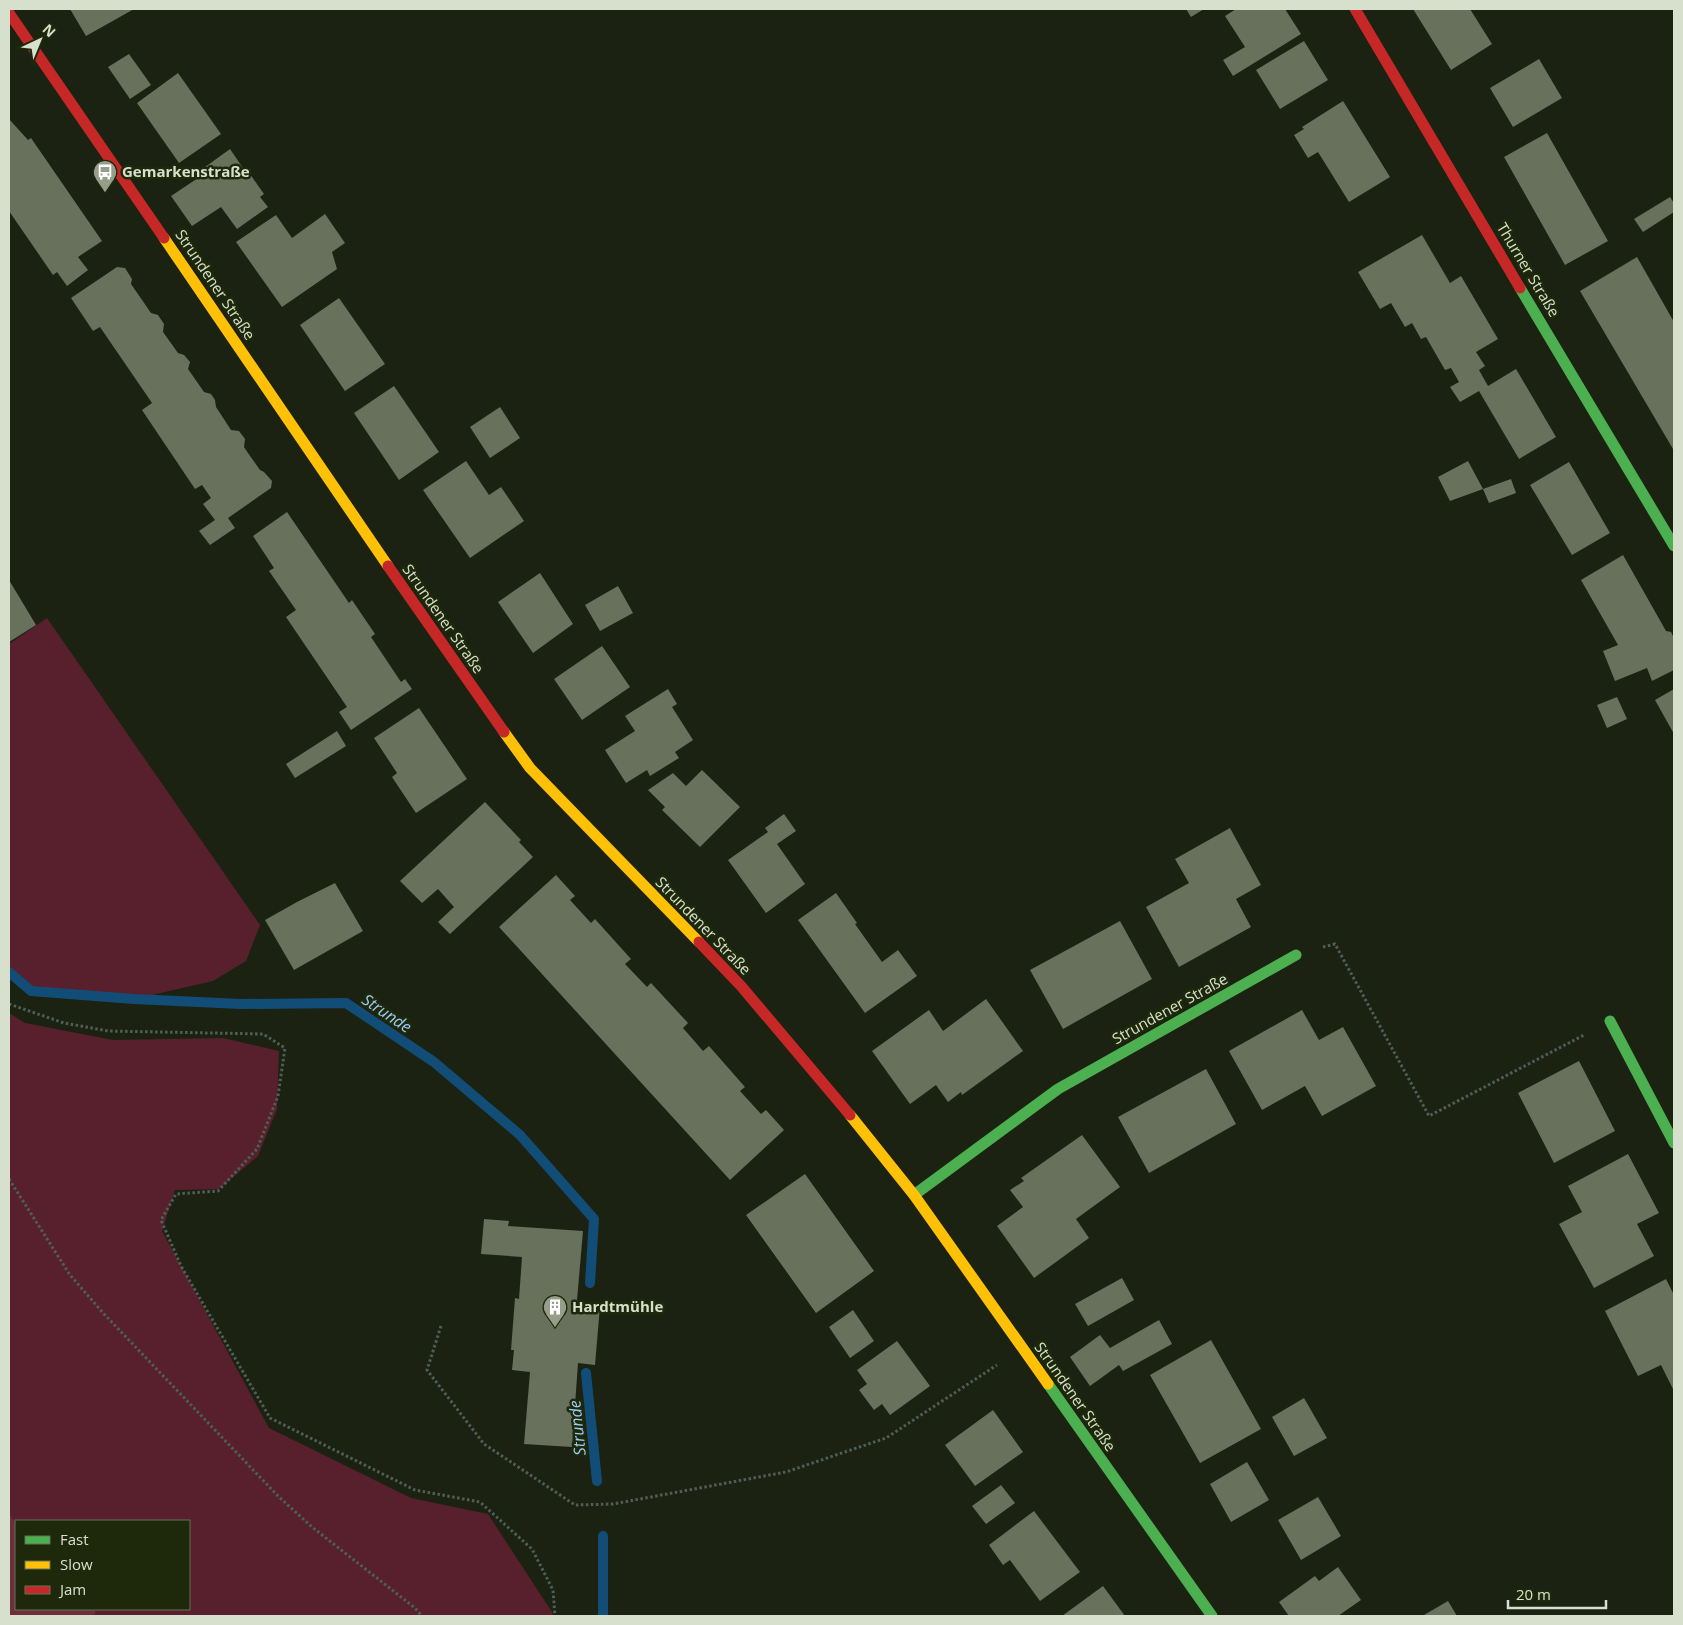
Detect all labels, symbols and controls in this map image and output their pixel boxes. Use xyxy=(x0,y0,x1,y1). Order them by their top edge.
north arrow xyxy=(15,15,65,65)
text: N xyxy=(39,19,60,41)
bus stop icon: Gemarkenstraße xyxy=(92,159,118,193)
place label: Gemarkenstraße xyxy=(122,161,250,181)
street label: Thurner Straße xyxy=(1493,219,1565,320)
street label: Strundener Straße xyxy=(171,225,260,344)
street label: Strundener Straße xyxy=(399,560,489,677)
street label: Strundener Straße xyxy=(652,872,756,979)
street label: Strundener Straße xyxy=(1108,968,1231,1048)
water label: Strunde xyxy=(358,988,416,1038)
building icon: Hardtmühle xyxy=(542,1294,568,1328)
place label: Hardtmühle xyxy=(572,1296,663,1316)
street label: Strundener Straße xyxy=(1031,1338,1121,1455)
water label: Strunde xyxy=(563,1399,591,1457)
legend xyxy=(15,1520,190,1610)
text: Fast xyxy=(60,1529,89,1549)
text: Slow xyxy=(60,1554,93,1574)
scale bar xyxy=(1508,1578,1606,1610)
text: Jam xyxy=(58,1579,86,1599)
text: 20 m xyxy=(1516,1584,1551,1604)

